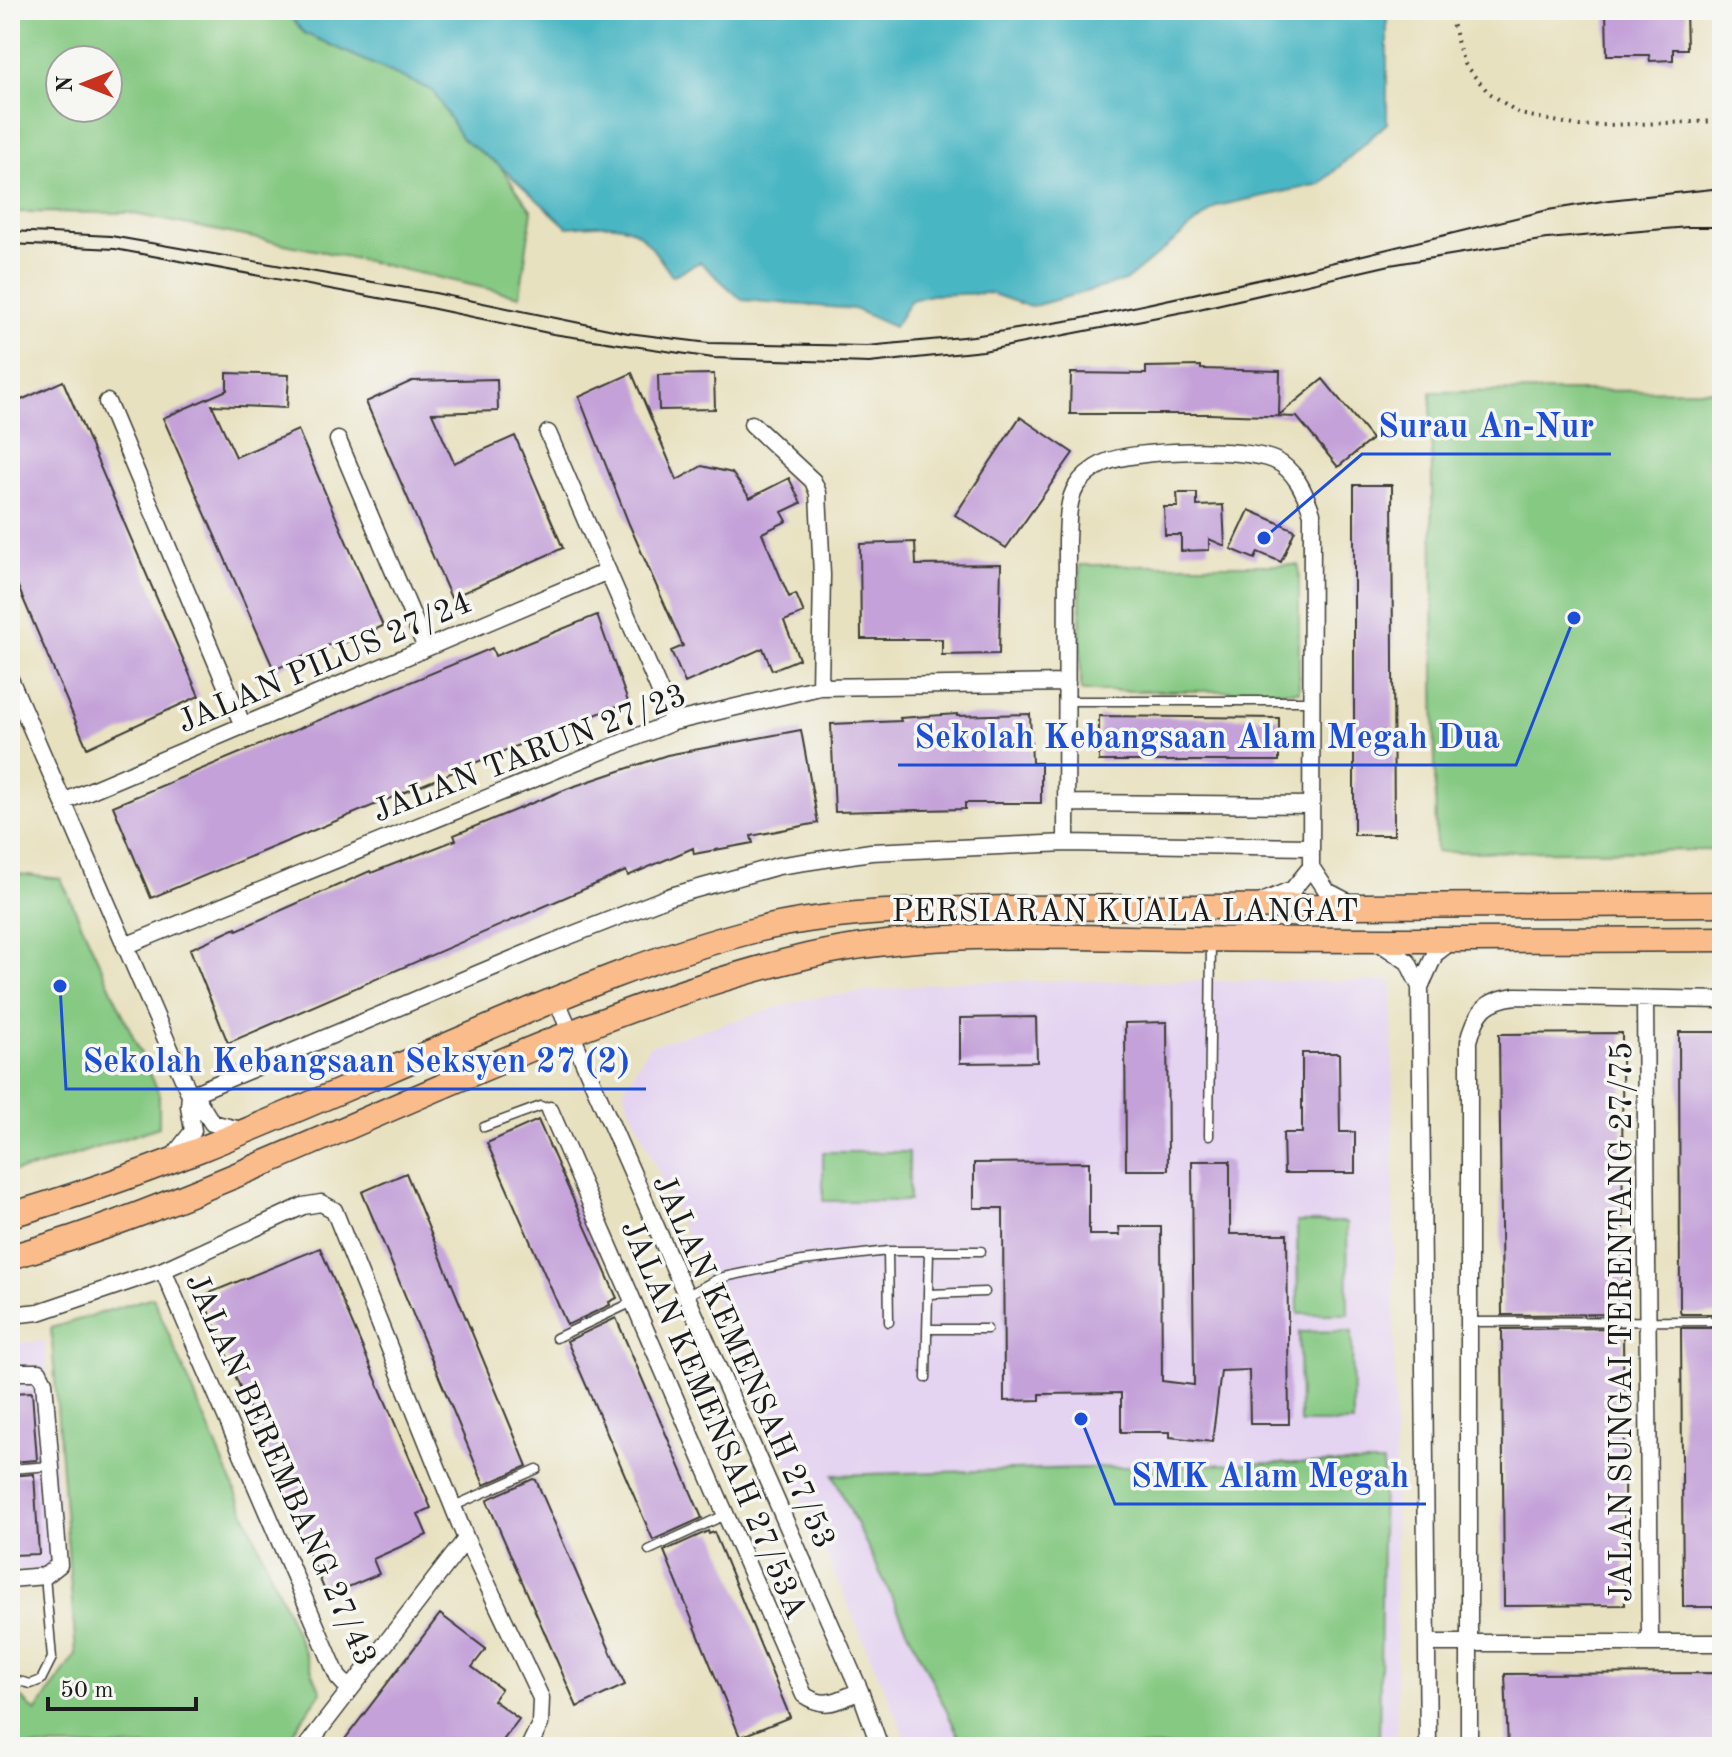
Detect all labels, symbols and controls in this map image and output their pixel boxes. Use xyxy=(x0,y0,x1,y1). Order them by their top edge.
north arrow xyxy=(44,44,124,124)
text: N xyxy=(55,75,77,92)
callout: Surau An-Nur xyxy=(1362,396,1611,454)
text: Surau An-Nur xyxy=(1378,411,1594,445)
street label: JALAN PILUS 27/24 xyxy=(174,587,477,740)
street label: JALAN TARUN 27/23 xyxy=(369,680,691,829)
callout: Sekolah Kebangsaan Alam Megah Dua xyxy=(898,707,1516,765)
text: Sekolah Kebangsaan Alam Megah Dua xyxy=(914,722,1500,756)
street label: PERSIARAN KUALA LANGAT xyxy=(891,897,1359,929)
callout: Sekolah Kebangsaan Seksyen 27 (2) xyxy=(66,1031,646,1089)
street label: JALAN SUNGAI TERENTANG 27/75 xyxy=(1607,1042,1639,1602)
text: Sekolah Kebangsaan Seksyen 27 (2) xyxy=(82,1046,630,1080)
street label: JALAN KEMENSAH 27/53 xyxy=(645,1171,839,1554)
street label: JALAN KEMENSAH 27/53A xyxy=(614,1216,811,1624)
street label: JALAN BEREMBANG 27/43 xyxy=(178,1269,380,1671)
callout: SMK Alam Megah xyxy=(1115,1446,1426,1504)
text: SMK Alam Megah xyxy=(1131,1461,1409,1495)
scale bar xyxy=(48,1661,196,1711)
text: 50 m xyxy=(60,1679,114,1703)

